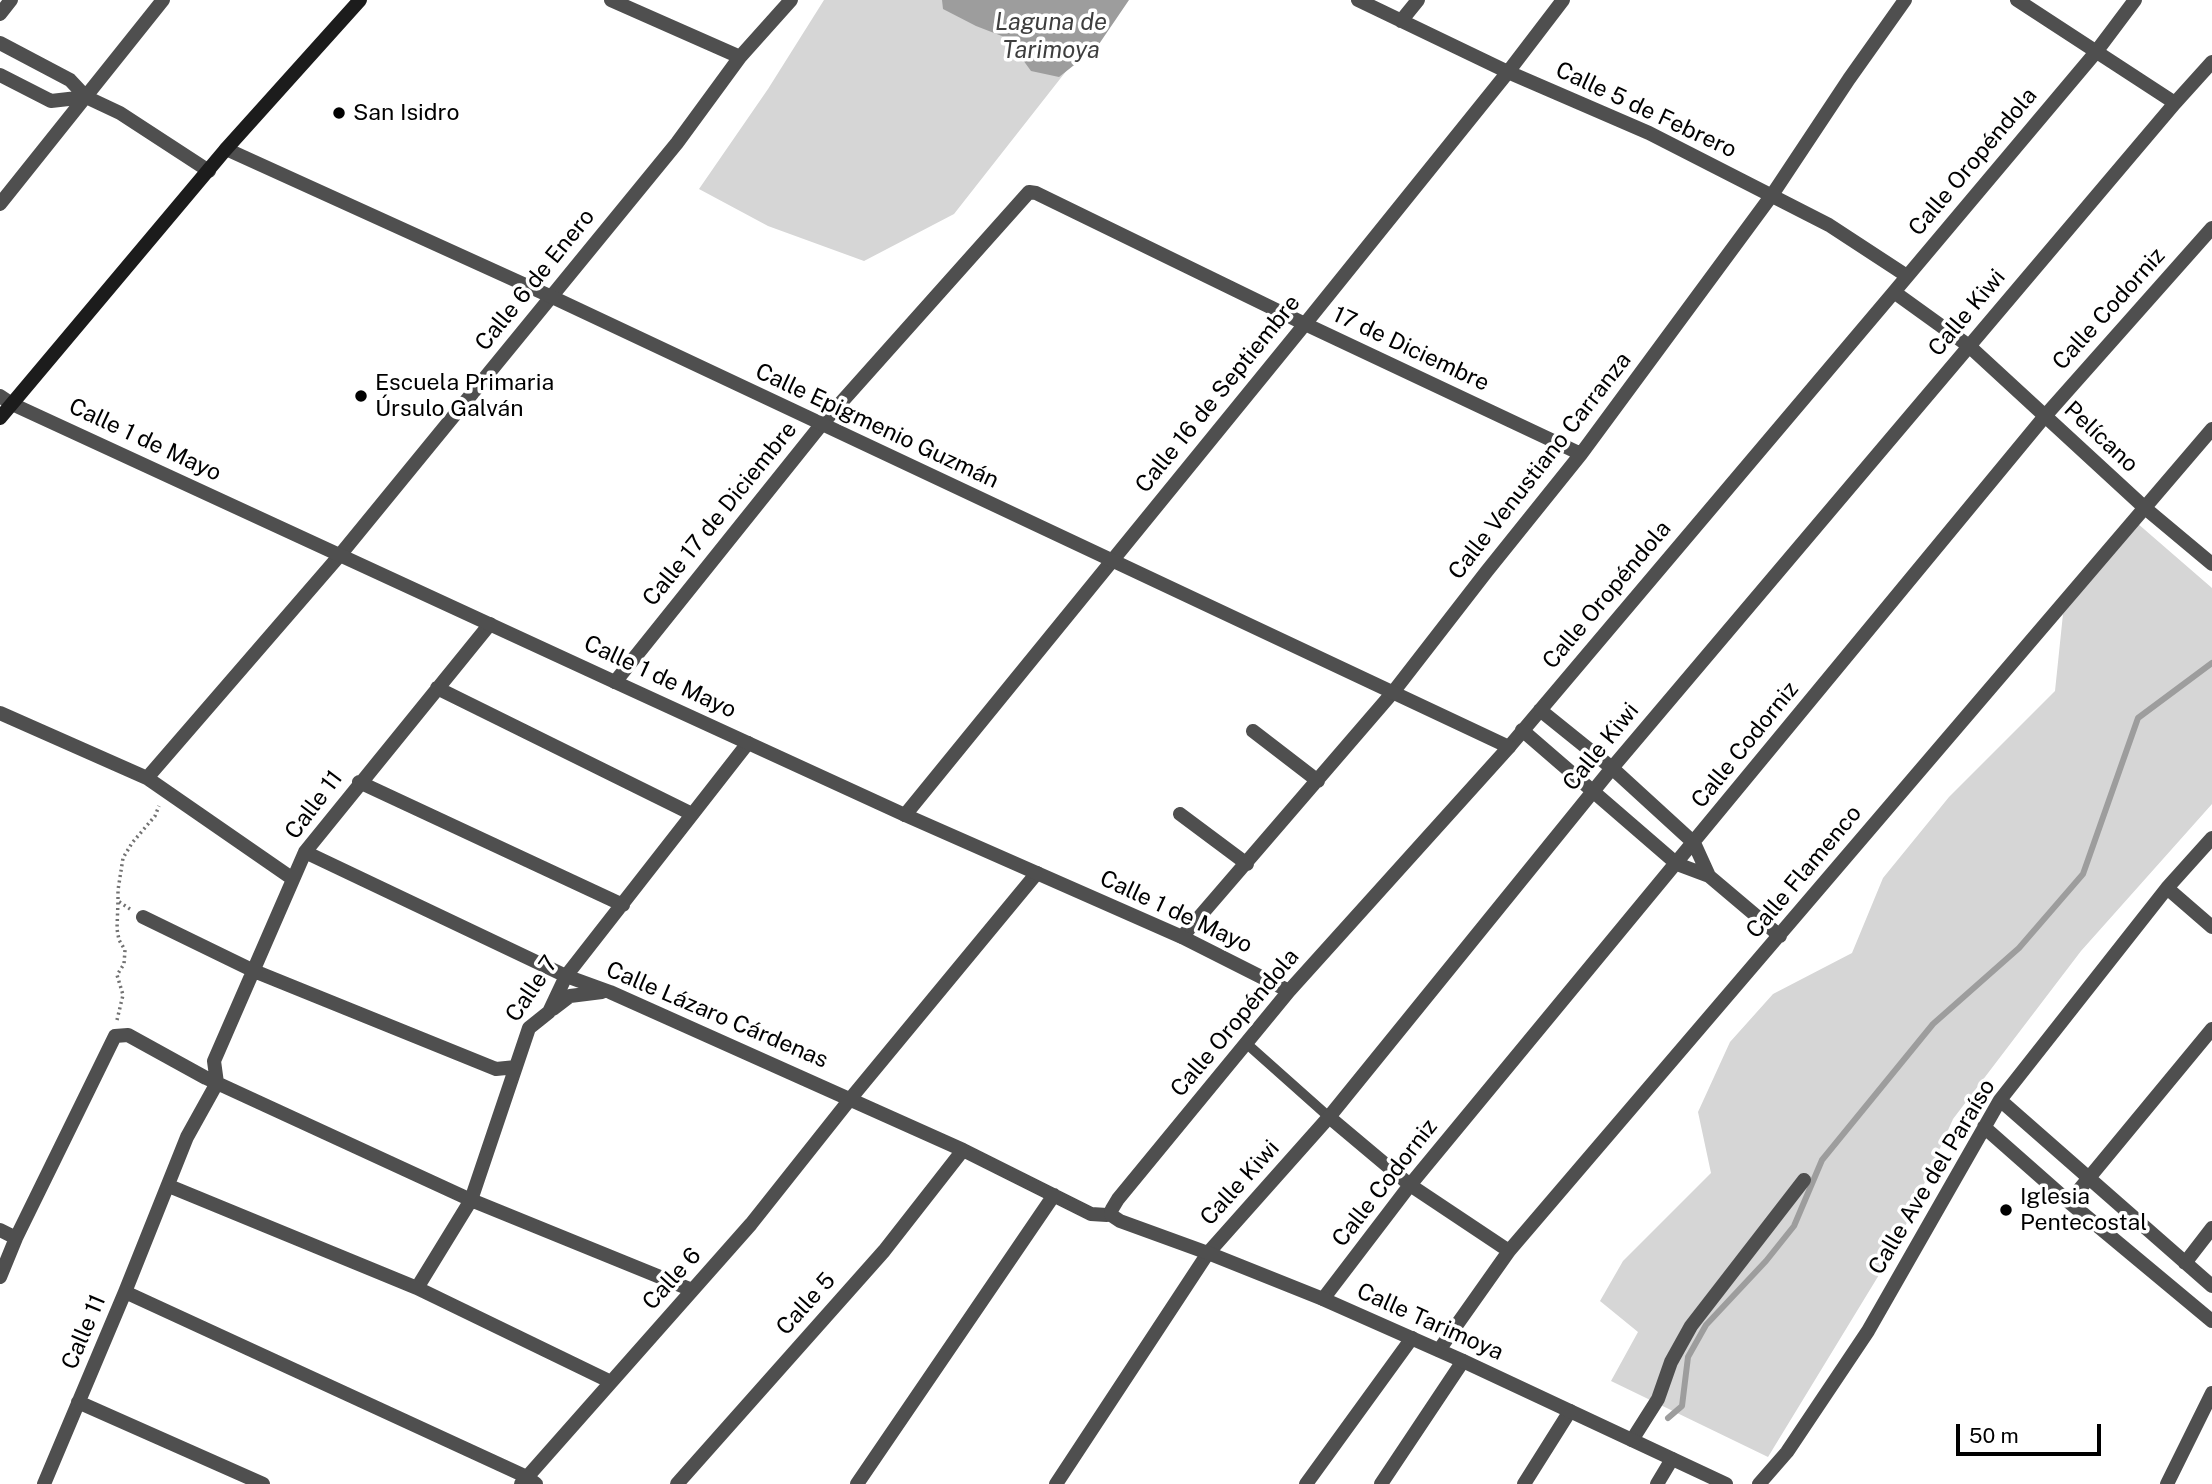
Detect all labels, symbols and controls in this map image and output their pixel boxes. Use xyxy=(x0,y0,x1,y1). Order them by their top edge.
water label: Laguna de Tarimoya xyxy=(995,9,1107,65)
street label: Calle 5 de Febrero xyxy=(1551,56,1741,164)
street label: Calle Oropéndola xyxy=(1903,82,2043,242)
place label: San Isidro xyxy=(353,99,459,127)
marker: San Isidro xyxy=(331,105,347,121)
street label: Calle 6 de Enero xyxy=(469,204,601,356)
street label: Calle Codorniz xyxy=(2047,242,2171,376)
street label: Calle Kiwi xyxy=(1923,264,2011,362)
street label: Calle 16 de Septiembre xyxy=(1130,290,1306,498)
street label: 17 de Diciembre xyxy=(1328,301,1494,397)
street label: Calle Venustiano Carranza xyxy=(1443,347,1637,585)
street label: Calle Epigmenio Guzmán xyxy=(751,357,1003,495)
place label: Escuela Primaria Úrsulo Galván xyxy=(375,369,554,423)
marker: Escuela Primaria Úrsulo Galván xyxy=(353,388,369,404)
street label: Calle 1 de Mayo xyxy=(64,393,226,487)
street label: Pelícano xyxy=(2058,396,2144,478)
street label: Calle 17 de Diciembre xyxy=(637,416,803,612)
street label: Calle Oropéndola xyxy=(1537,515,1677,675)
street label: Calle 1 de Mayo xyxy=(579,630,741,724)
street label: Calle Codorniz xyxy=(1686,676,1804,814)
street label: Calle Kiwi xyxy=(1557,697,1645,797)
street label: Calle 11 xyxy=(279,765,349,845)
street label: Calle Flamenco xyxy=(1740,800,1868,944)
street label: Calle 1 de Mayo xyxy=(1095,865,1257,959)
street label: Calle Oropéndola xyxy=(1165,943,1305,1103)
street label: Calle 7 xyxy=(500,951,564,1027)
street label: Calle Lázaro Cárdenas xyxy=(602,956,832,1074)
street label: Calle Ave del Paraíso xyxy=(1863,1074,2001,1280)
street label: Calle Codorniz xyxy=(1327,1114,1443,1252)
street label: Calle Kiwi xyxy=(1195,1135,1285,1231)
place label: Iglesia Pentecostal xyxy=(2020,1183,2147,1237)
marker: Iglesia Pentecostal xyxy=(1998,1202,2014,1218)
street label: Calle 6 xyxy=(637,1242,707,1316)
street label: Calle 5 xyxy=(771,1267,841,1341)
street label: Calle Tarimoya xyxy=(1353,1277,1507,1367)
street label: Calle 11 xyxy=(56,1290,112,1374)
scale bar xyxy=(1960,1410,2105,1454)
text: 50 m xyxy=(1969,1423,2019,1448)

